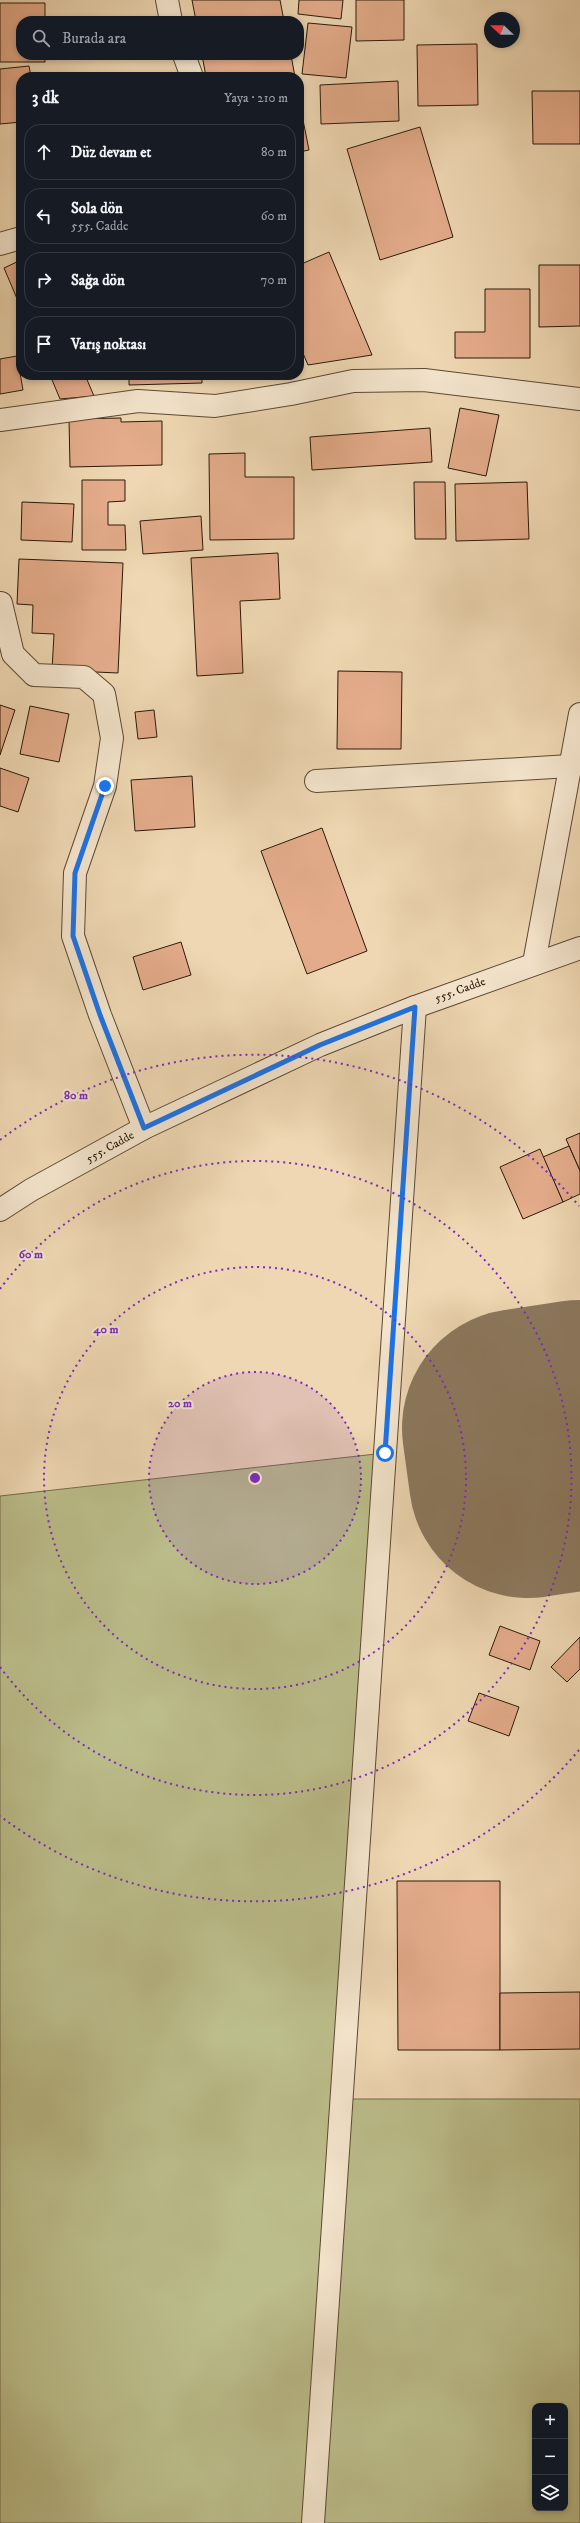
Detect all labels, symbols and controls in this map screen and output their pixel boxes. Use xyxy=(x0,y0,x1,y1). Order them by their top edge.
north arrow xyxy=(484,12,520,48)
search box xyxy=(16,16,304,60)
icon: search xyxy=(30,27,52,49)
text: Burada ara xyxy=(62,29,126,48)
text: 3 dk xyxy=(32,87,59,109)
text: Yaya · 210 m xyxy=(224,90,288,106)
icon: ahead xyxy=(33,141,55,163)
text: Düz devam et xyxy=(71,143,151,162)
text: 80 m xyxy=(261,144,287,160)
text: Sola dön xyxy=(71,199,123,218)
icon: left xyxy=(33,205,55,227)
text: 60 m xyxy=(261,208,287,224)
text: 555. Cadde xyxy=(71,218,128,234)
icon: right xyxy=(33,269,55,291)
text: Sağa dön xyxy=(71,271,125,290)
text: 70 m xyxy=(261,272,287,288)
icon: arrive xyxy=(33,333,55,355)
text: Varış noktası xyxy=(71,335,146,354)
route end xyxy=(96,777,114,795)
street label: 555. Cadde xyxy=(433,974,487,1006)
text: 80 m xyxy=(64,1088,88,1103)
street label: 555. Cadde xyxy=(83,1128,137,1166)
text: 60 m xyxy=(19,1247,43,1262)
text: 40 m xyxy=(93,1322,118,1337)
text: 20 m xyxy=(168,1396,192,1411)
route start xyxy=(376,1444,394,1462)
centre of rings xyxy=(248,1471,262,1485)
map controls xyxy=(532,2403,568,2511)
button: + xyxy=(532,2403,568,2439)
button: − xyxy=(532,2439,568,2475)
button: layers xyxy=(532,2475,568,2511)

